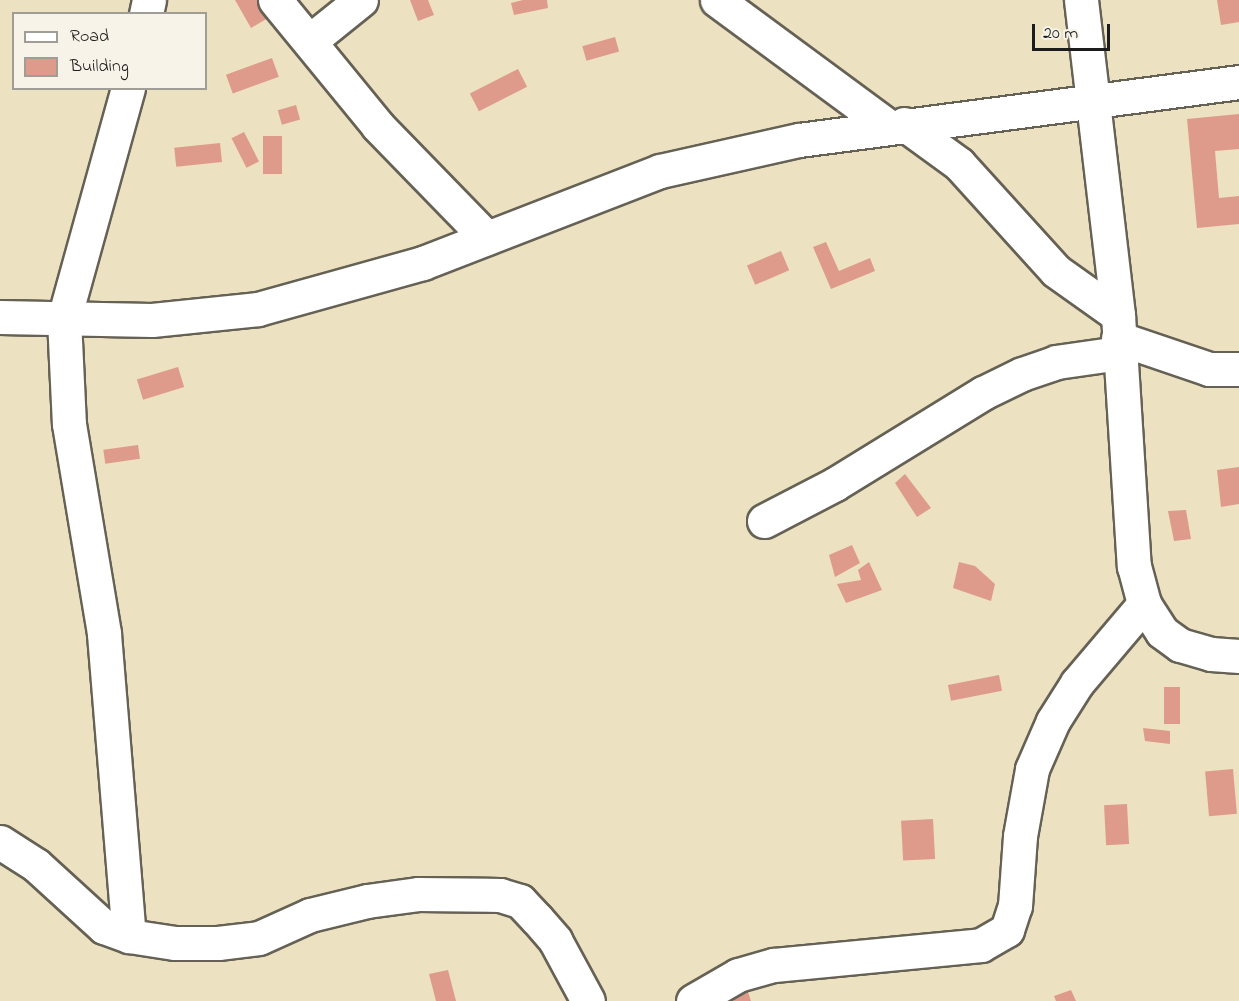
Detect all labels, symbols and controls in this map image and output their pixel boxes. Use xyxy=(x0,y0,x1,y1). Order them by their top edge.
legend xyxy=(12,12,207,90)
scale bar xyxy=(1035,12,1113,50)
text: 20 m xyxy=(1043,21,1078,47)
text: Road xyxy=(70,24,109,50)
text: Building xyxy=(70,54,129,80)

